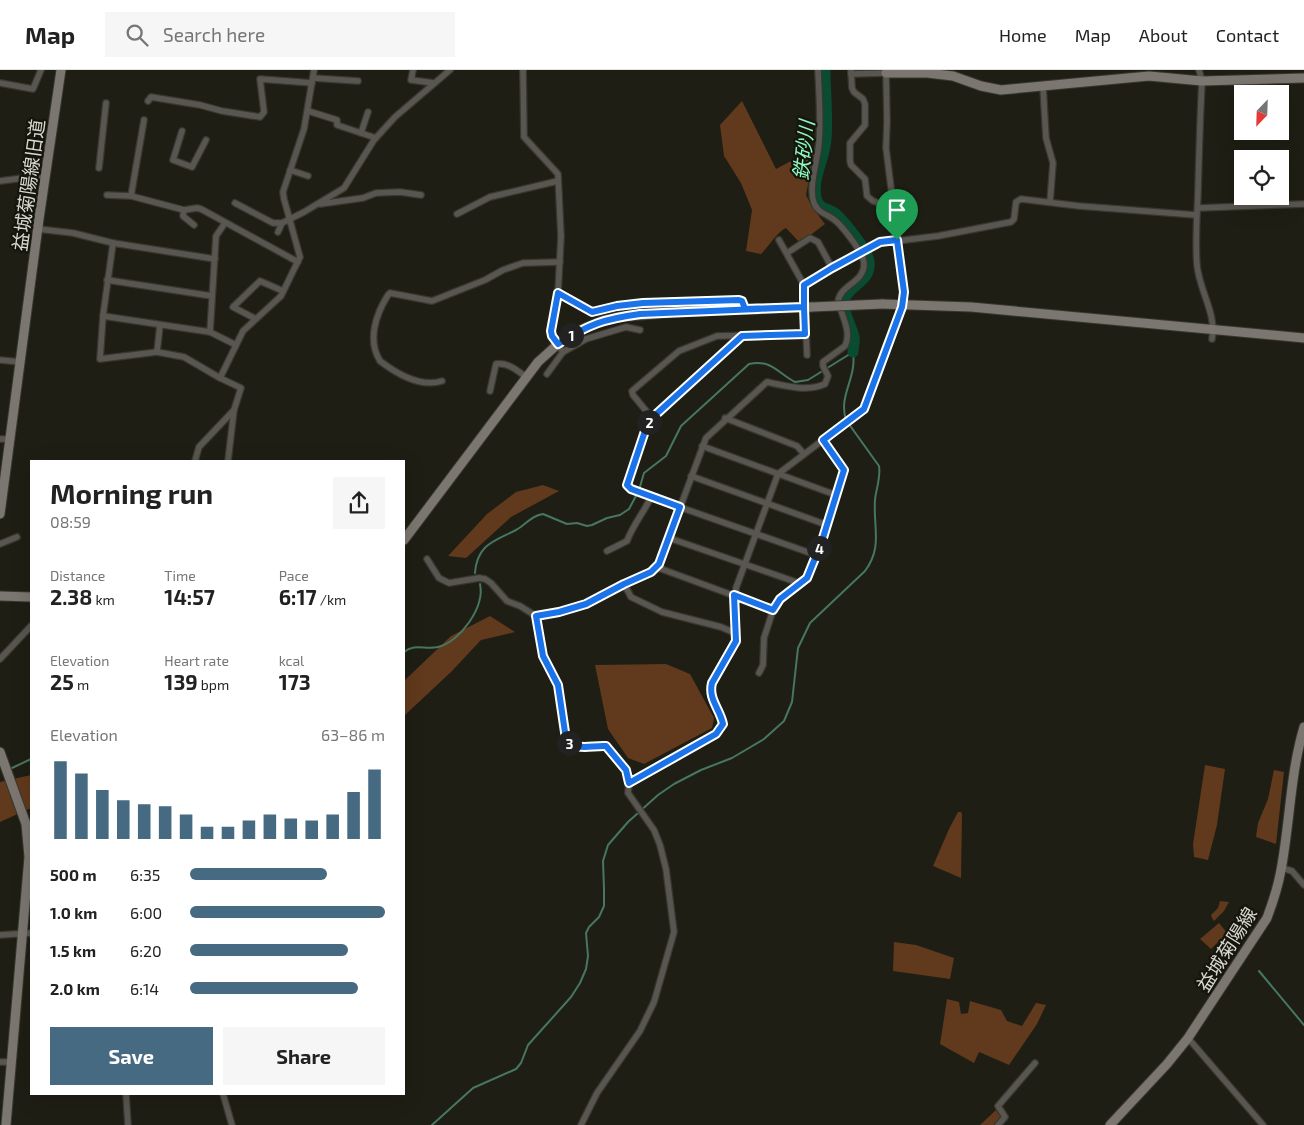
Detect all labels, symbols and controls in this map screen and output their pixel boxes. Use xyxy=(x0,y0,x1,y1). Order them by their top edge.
search box xyxy=(105,12,455,57)
text: Map xyxy=(25,20,75,49)
icon: search xyxy=(123,21,151,49)
text: Search here xyxy=(163,23,265,46)
text: Home xyxy=(999,24,1047,46)
text: Map xyxy=(1075,24,1111,46)
text: About xyxy=(1139,24,1188,46)
text: Contact xyxy=(1216,24,1279,46)
north arrow xyxy=(1234,85,1289,140)
map controls xyxy=(1234,85,1289,205)
water label: 鉄砂川 xyxy=(788,117,818,181)
street label: 益城菊陽線旧道 xyxy=(7,118,49,252)
button: locate xyxy=(1234,150,1289,205)
pin xyxy=(876,189,918,240)
icon: arrive xyxy=(883,196,911,224)
pin: 1 xyxy=(558,322,584,348)
text: 1 xyxy=(568,327,575,344)
pin: 2 xyxy=(636,410,662,434)
text: 2 xyxy=(645,414,654,431)
text: Morning run xyxy=(50,476,213,510)
button: share xyxy=(333,477,385,529)
text: 08:59 xyxy=(50,512,91,531)
pin: 4 xyxy=(806,536,832,560)
text: 4 xyxy=(815,540,824,557)
text: Distance xyxy=(50,567,105,584)
text: Time xyxy=(164,567,196,584)
text: Pace xyxy=(279,567,309,584)
text: 2.38 xyxy=(50,584,92,609)
text: 14:57 xyxy=(164,584,215,609)
text: 6:17 xyxy=(279,584,317,609)
text: km xyxy=(92,591,115,608)
text: /km xyxy=(317,591,346,608)
text: Elevation xyxy=(50,652,109,669)
text: Heart rate xyxy=(164,652,229,669)
text: kcal xyxy=(279,652,304,669)
text: 25 xyxy=(50,669,74,694)
text: 139 xyxy=(164,669,198,694)
text: 173 xyxy=(279,669,311,694)
text: m xyxy=(74,676,89,693)
text: bpm xyxy=(198,676,229,693)
text: Elevation xyxy=(50,725,118,744)
text: 63–86 m xyxy=(321,725,385,744)
pin: 3 xyxy=(556,730,582,756)
text: 3 xyxy=(566,735,573,752)
text: 500 m xyxy=(50,865,97,884)
text: 6:35 xyxy=(130,865,160,884)
text: 1.0 km xyxy=(50,903,97,922)
text: 6:00 xyxy=(130,903,162,922)
street label: 益城菊陽線 xyxy=(1191,903,1261,995)
text: 1.5 km xyxy=(50,941,96,960)
text: 6:20 xyxy=(130,941,162,960)
text: 2.0 km xyxy=(50,979,100,998)
text: 6:14 xyxy=(130,979,159,998)
button: Save xyxy=(50,1027,213,1085)
button: Share xyxy=(223,1027,385,1085)

